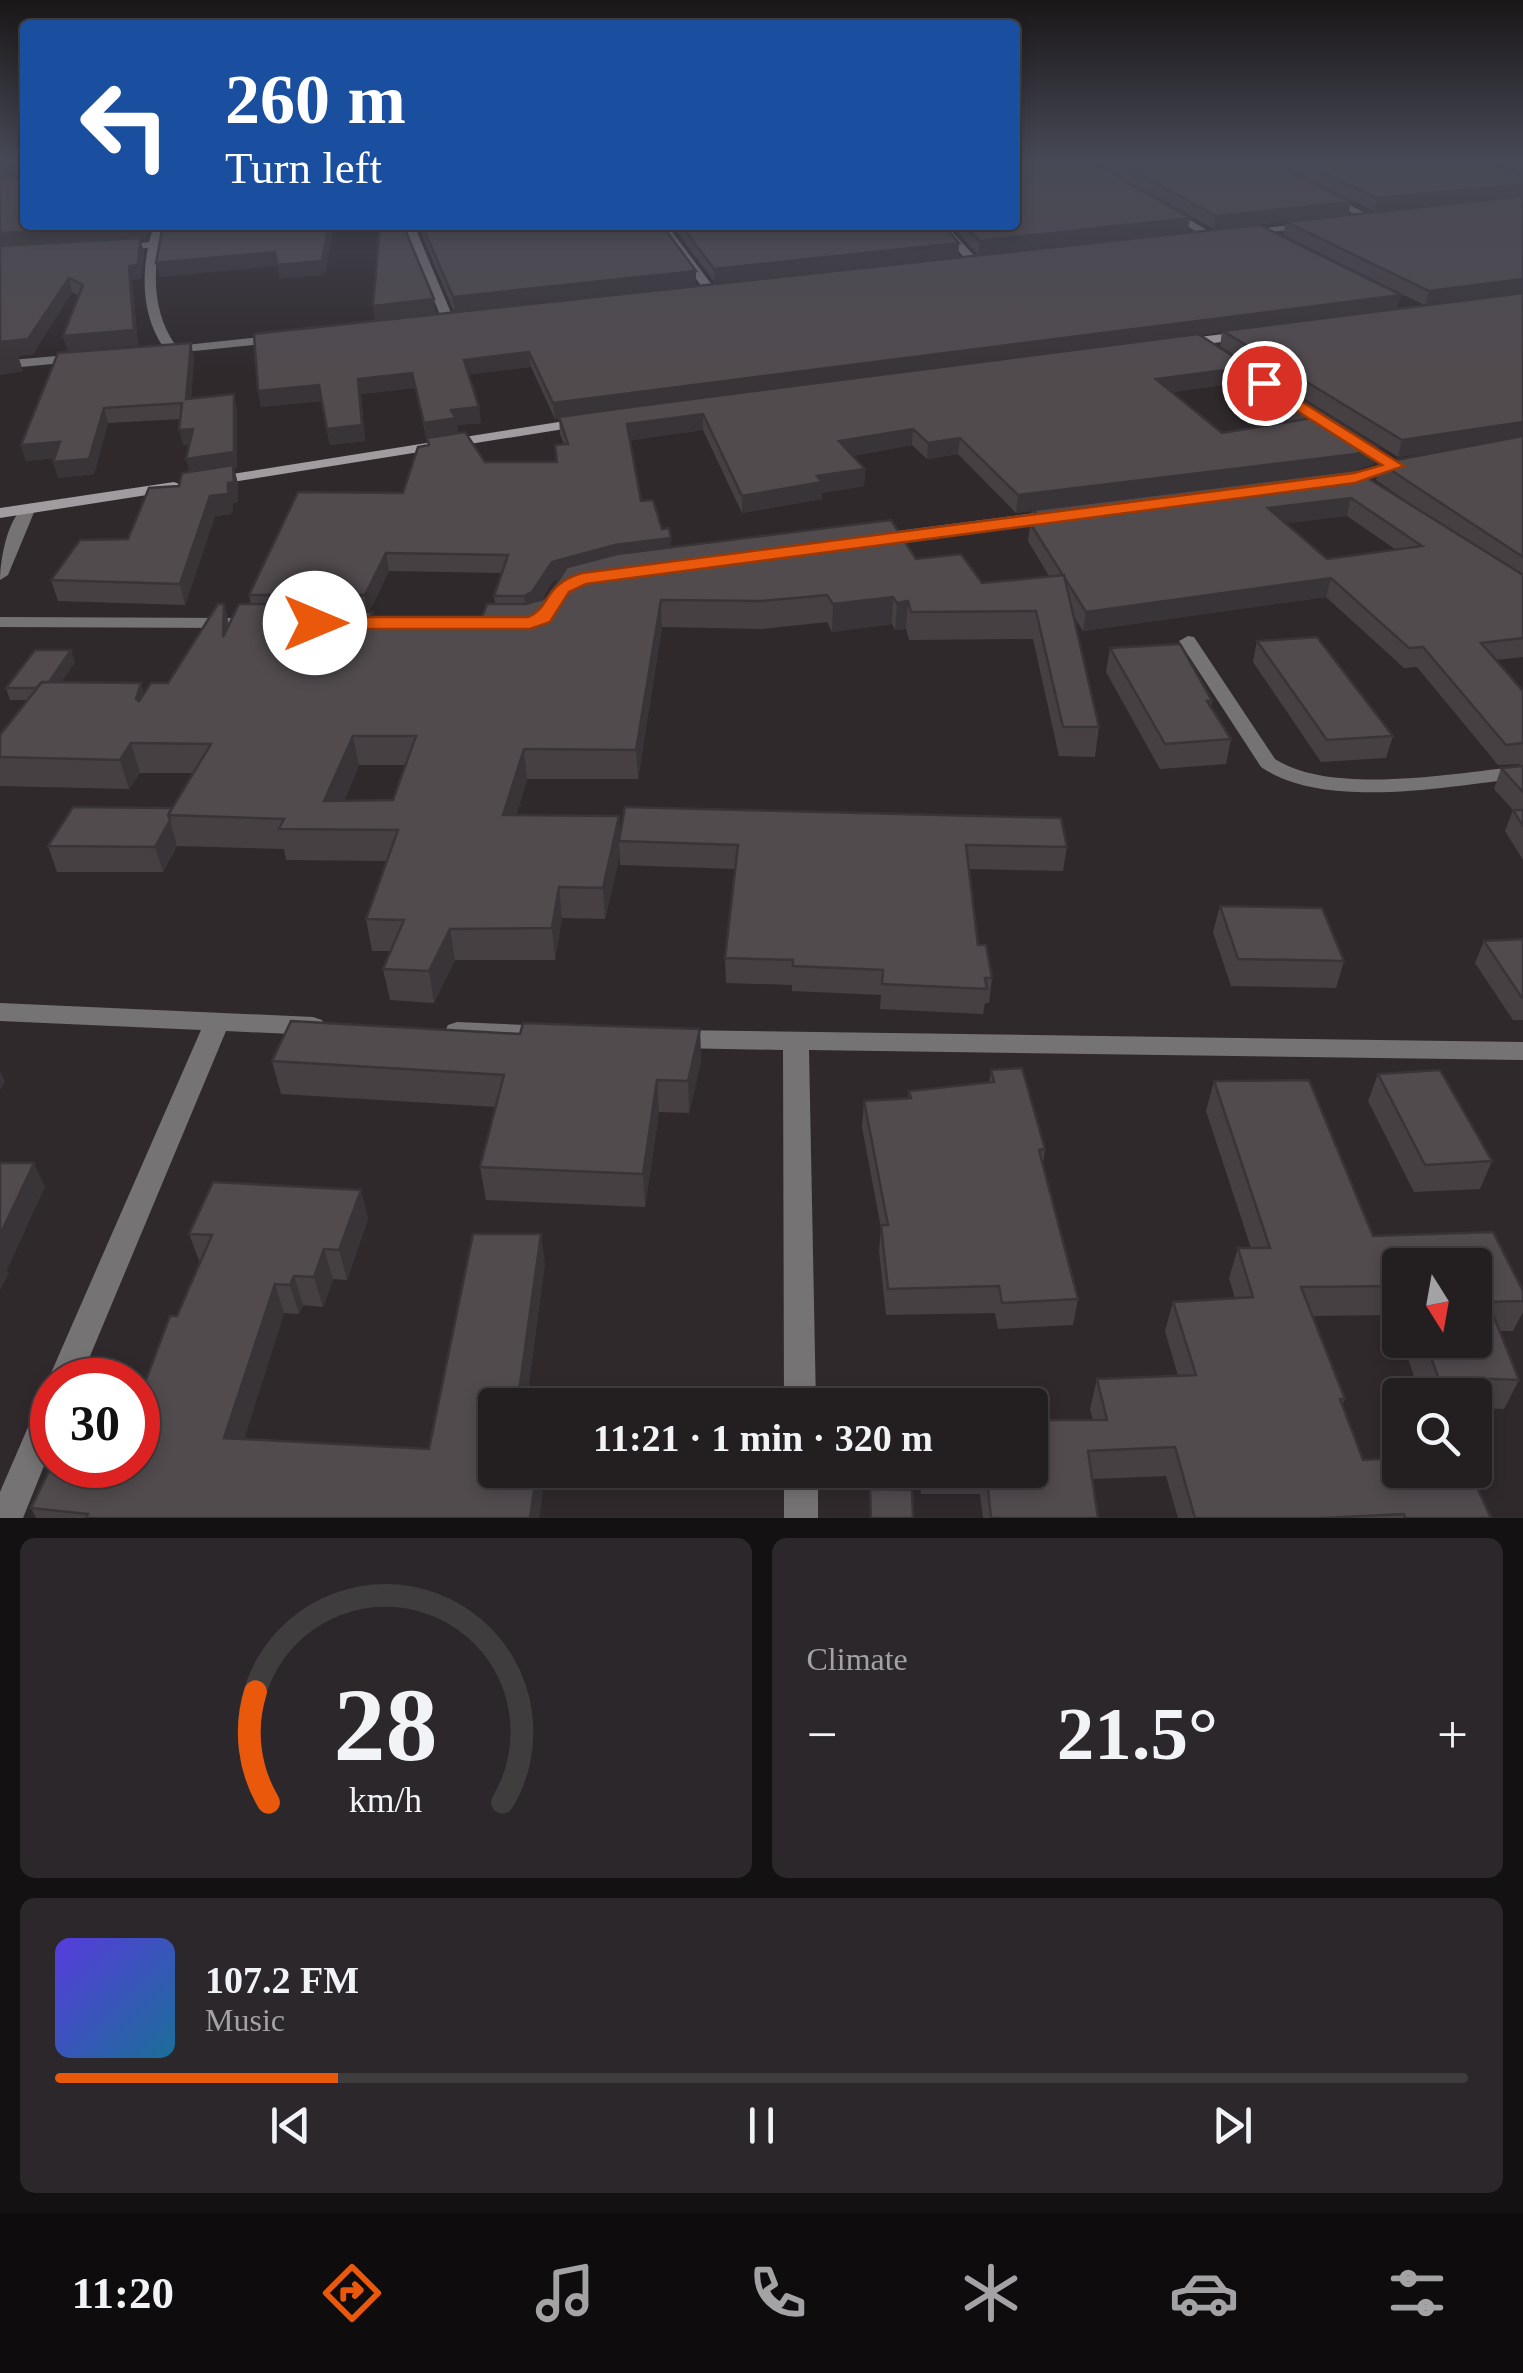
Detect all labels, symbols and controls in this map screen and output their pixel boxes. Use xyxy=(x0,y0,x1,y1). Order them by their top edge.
icon: left xyxy=(60,60,190,190)
text: 260 m xyxy=(225,61,406,138)
text: Turn left xyxy=(225,143,382,193)
pin xyxy=(1222,341,1307,426)
icon: arrive xyxy=(1237,356,1292,411)
position arrow xyxy=(263,571,367,675)
north arrow xyxy=(1382,1248,1492,1358)
map controls xyxy=(1382,1248,1492,1488)
speed limit sign: 30 xyxy=(30,1358,160,1488)
button: search xyxy=(1382,1378,1492,1488)
text: 11:21 · 1 min · 320 m xyxy=(593,1417,933,1459)
text: Climate xyxy=(807,1641,908,1677)
text: 28 xyxy=(334,1667,438,1782)
text: 21.5° xyxy=(1057,1692,1218,1775)
text: − xyxy=(807,1704,838,1765)
text: + xyxy=(1437,1704,1468,1765)
text: km/h xyxy=(349,1780,423,1820)
text: 107.2 FM xyxy=(205,1959,359,2001)
text: Music xyxy=(205,2002,285,2038)
icon: previous xyxy=(263,2098,318,2153)
icon: pause xyxy=(734,2098,789,2153)
icon: next xyxy=(1205,2098,1260,2153)
icon: directions xyxy=(317,2258,387,2328)
icon: music xyxy=(530,2258,600,2328)
icon: phone xyxy=(743,2258,813,2328)
icon: climate xyxy=(956,2258,1026,2328)
icon: car xyxy=(1169,2258,1239,2328)
icon: filters xyxy=(1382,2258,1452,2328)
text: 11:20 xyxy=(71,2268,174,2318)

